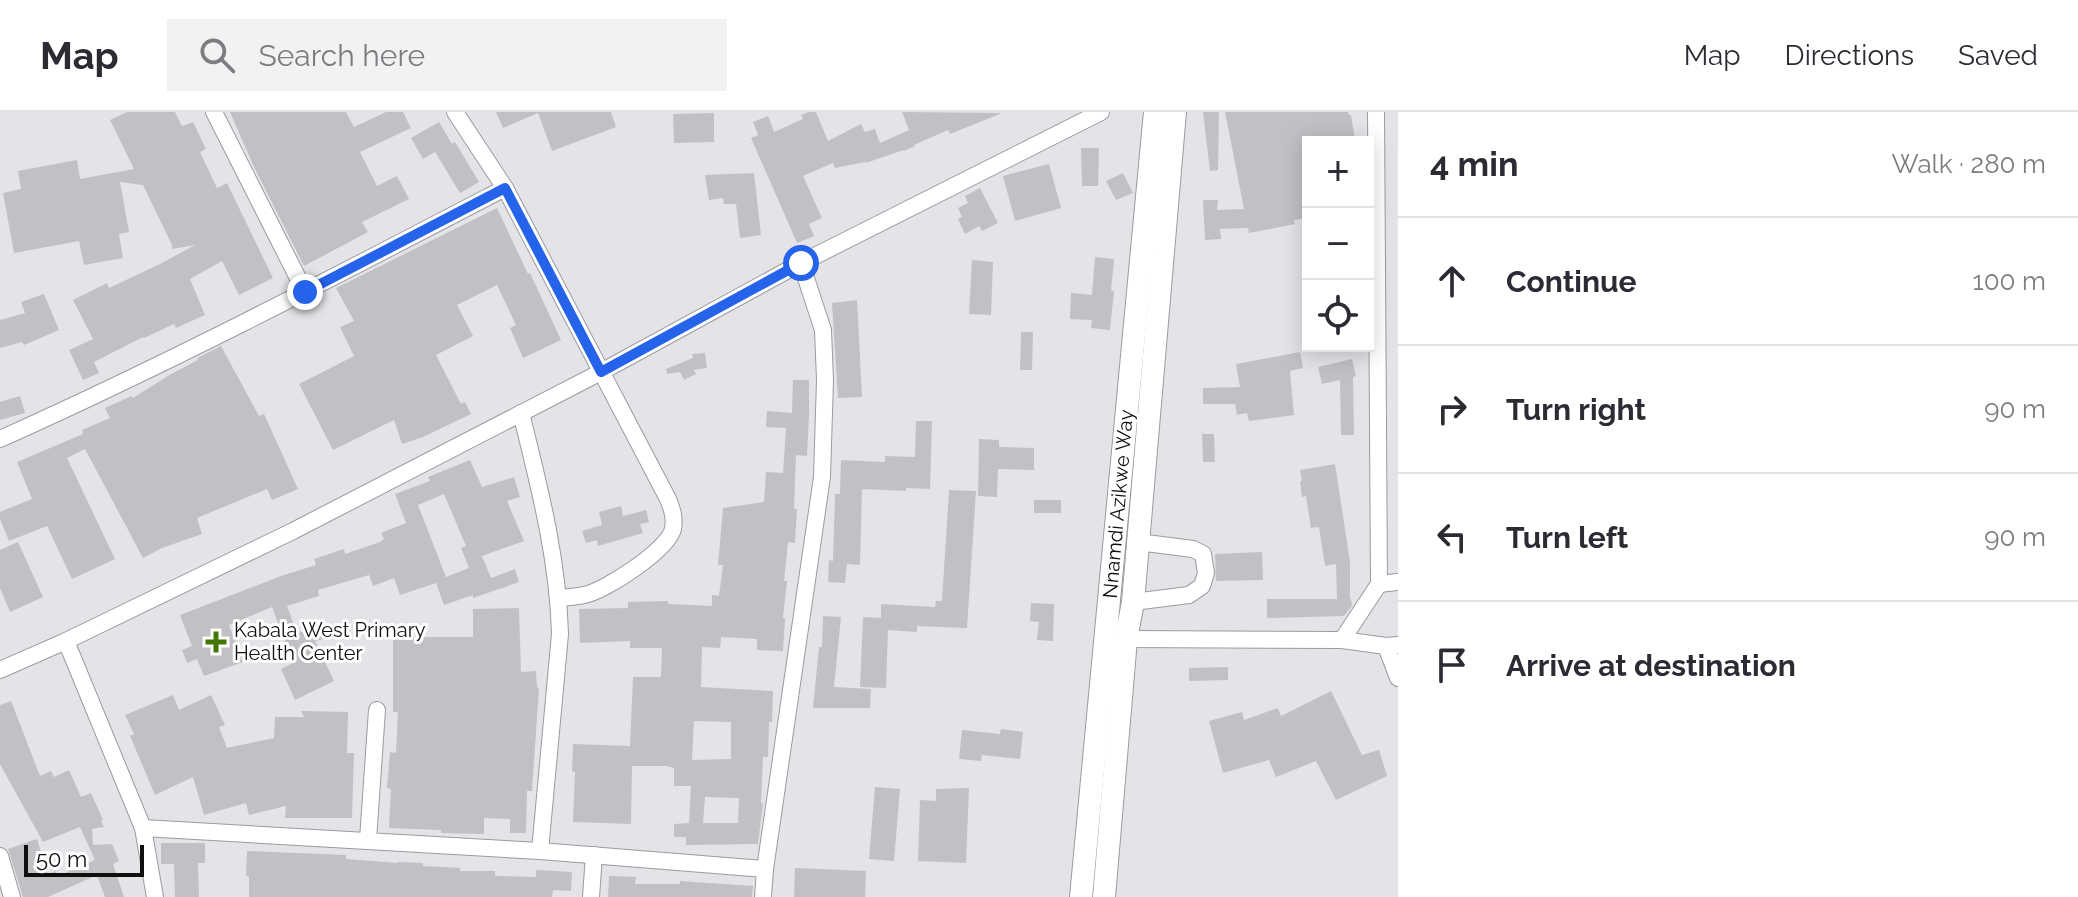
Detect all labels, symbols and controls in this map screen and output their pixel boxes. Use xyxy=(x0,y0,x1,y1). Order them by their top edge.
search box xyxy=(167,19,727,91)
text: Map xyxy=(40,33,119,78)
icon: search xyxy=(195,33,239,77)
text: Search here xyxy=(259,38,425,73)
text: Map xyxy=(1684,39,1741,72)
text: Directions xyxy=(1785,39,1914,72)
text: Saved xyxy=(1958,39,2038,72)
map controls xyxy=(1302,136,1374,352)
button: + xyxy=(1302,136,1374,208)
text: 4 min xyxy=(1430,144,1518,184)
text: Walk · 280 m xyxy=(1892,149,2046,179)
button: − xyxy=(1302,208,1374,280)
route start xyxy=(783,245,819,281)
icon: ahead xyxy=(1430,259,1474,303)
text: Continue xyxy=(1506,264,1637,299)
text: 100 m xyxy=(1973,266,2046,296)
route end xyxy=(287,274,323,310)
button: locate xyxy=(1302,280,1374,352)
icon: right xyxy=(1430,387,1474,431)
text: Turn right xyxy=(1506,392,1646,427)
text: 90 m xyxy=(1984,394,2046,424)
street label: Nnamdi Azikwe Way xyxy=(1098,409,1138,599)
icon: left xyxy=(1430,515,1474,559)
text: Turn left xyxy=(1506,520,1628,555)
text: 90 m xyxy=(1984,522,2046,552)
place label: Kabala West Primary Health Center xyxy=(234,618,426,665)
marker: Kabala West Primary Health Center xyxy=(205,631,227,653)
icon: arrive xyxy=(1430,643,1474,687)
text: Arrive at destination xyxy=(1506,648,1796,683)
scale bar xyxy=(24,841,144,877)
text: 50 m xyxy=(36,846,87,872)

